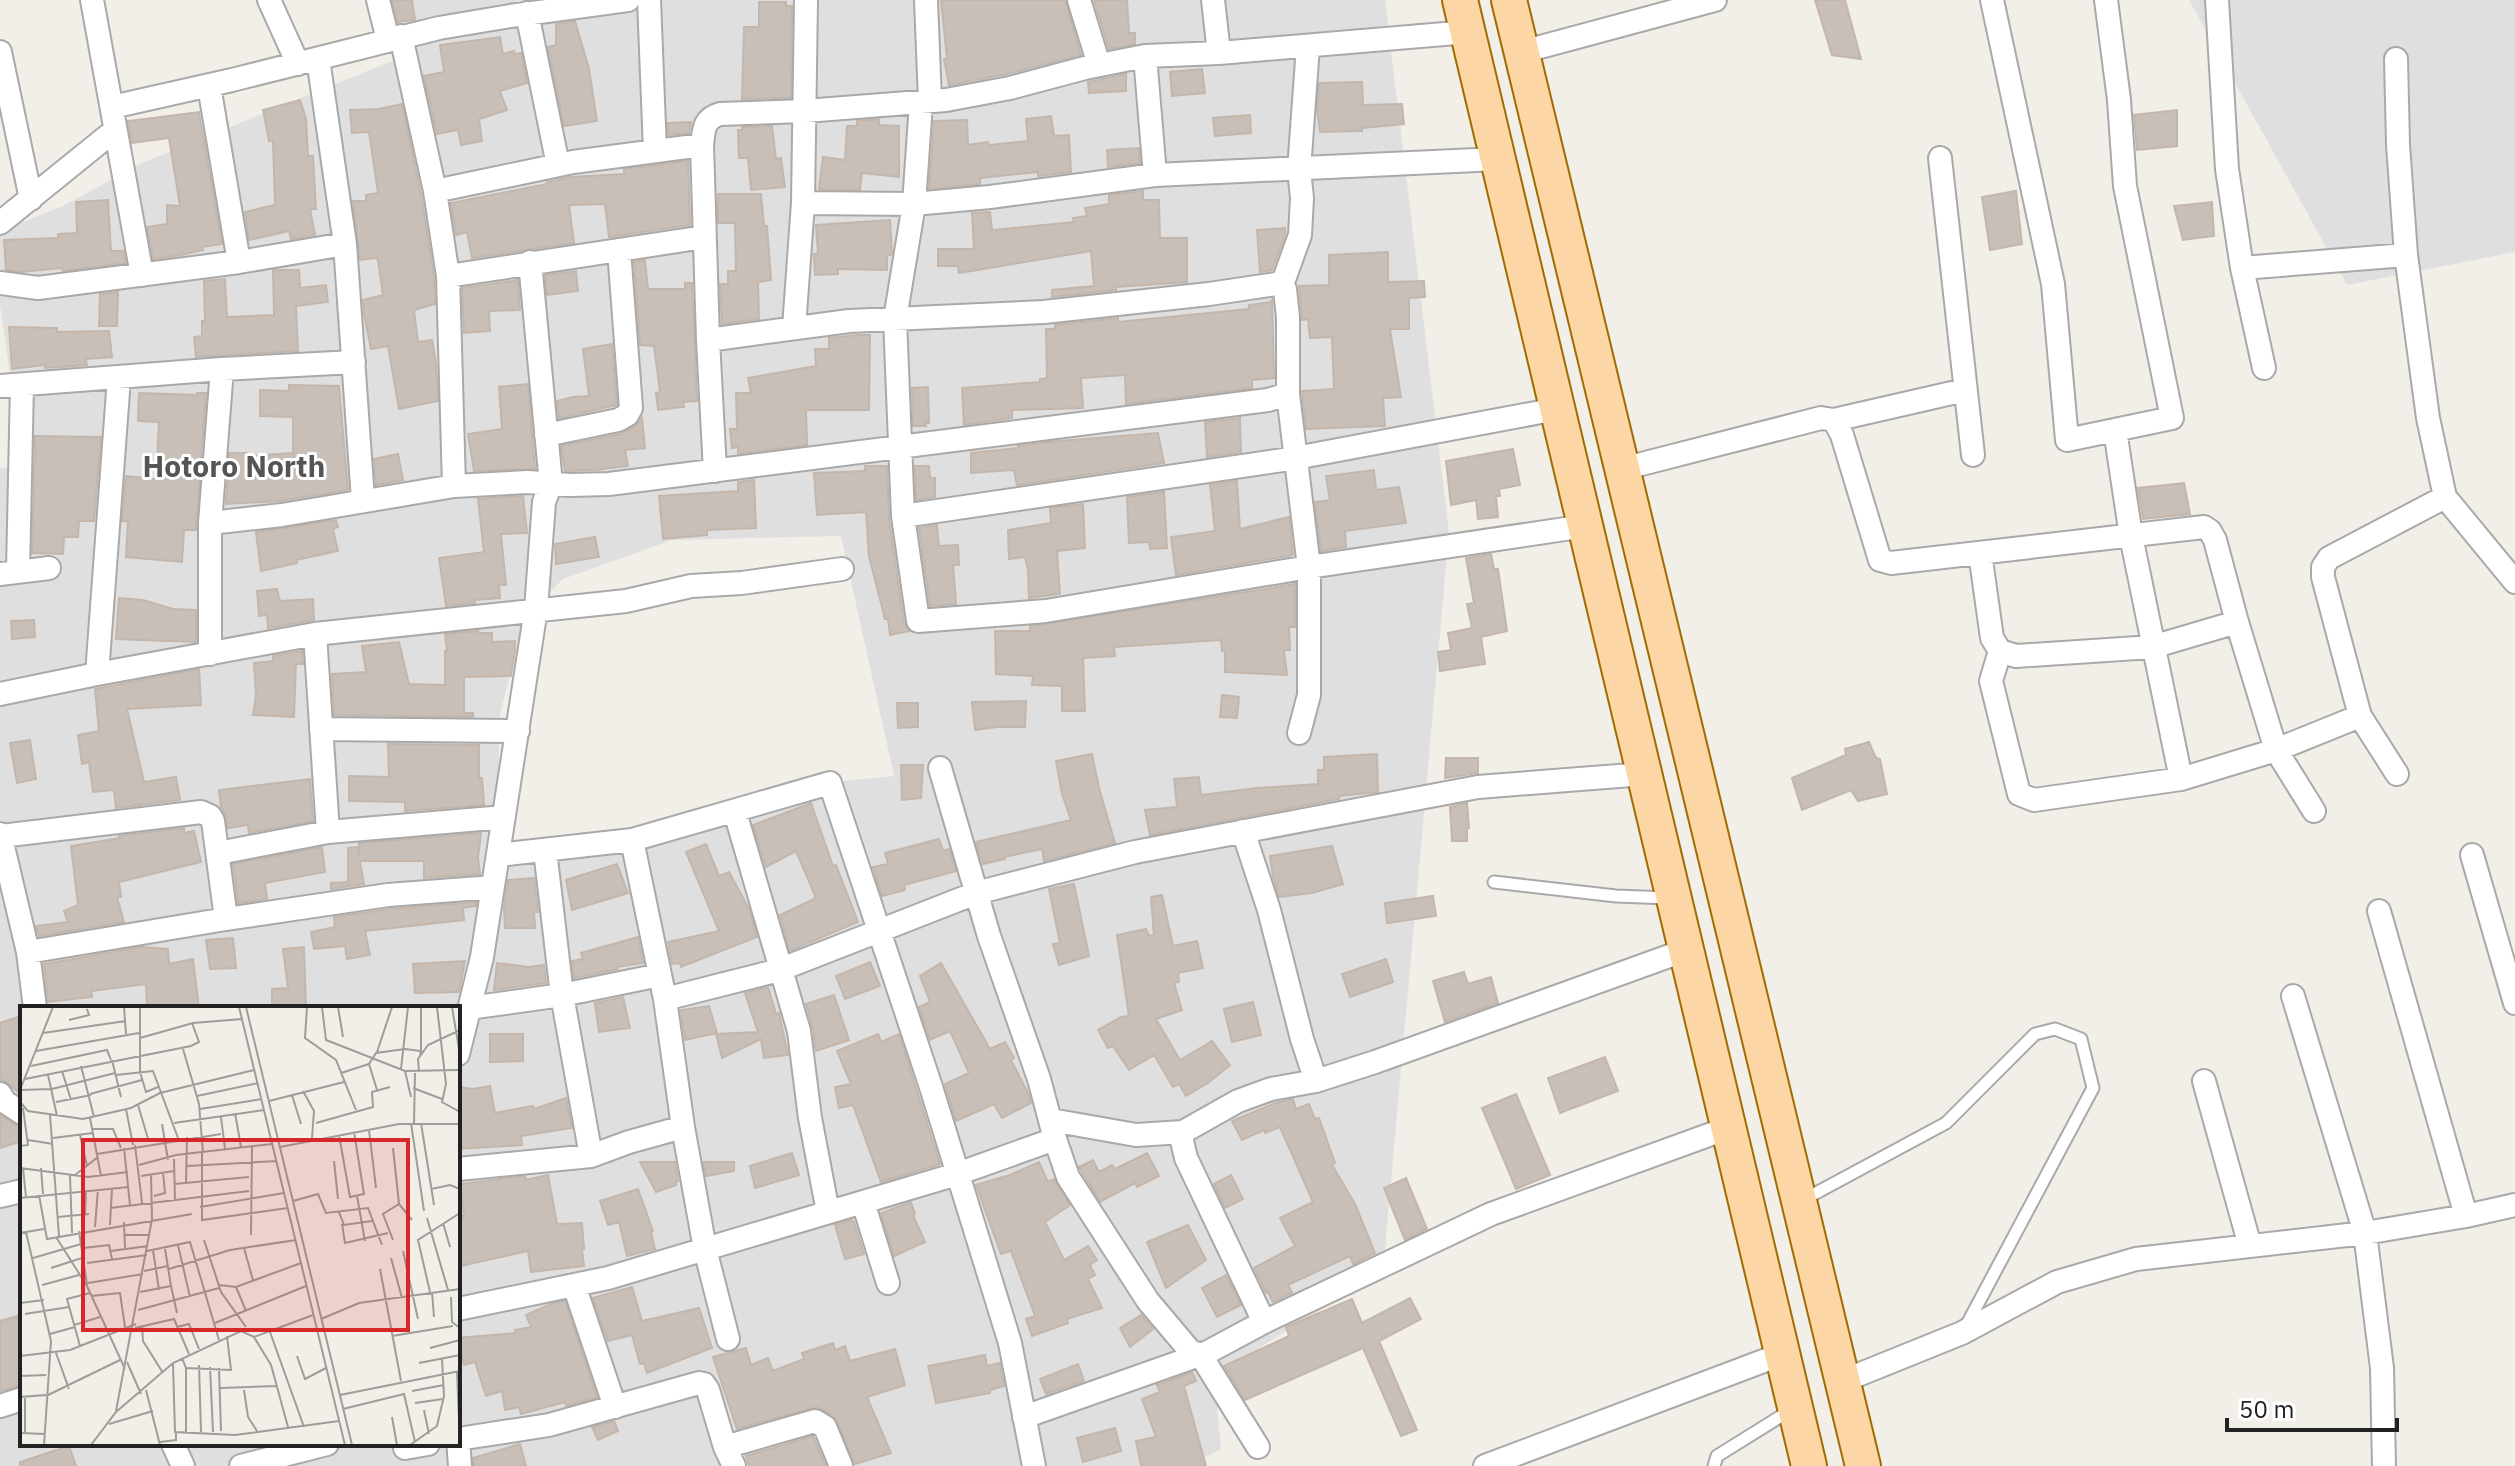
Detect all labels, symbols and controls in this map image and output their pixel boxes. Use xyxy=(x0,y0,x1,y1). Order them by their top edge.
district label: Hotoro North xyxy=(143,446,325,485)
inset map xyxy=(20,1006,460,1446)
scale bar xyxy=(2227,1382,2397,1432)
text: 50 m xyxy=(2239,1393,2294,1425)

